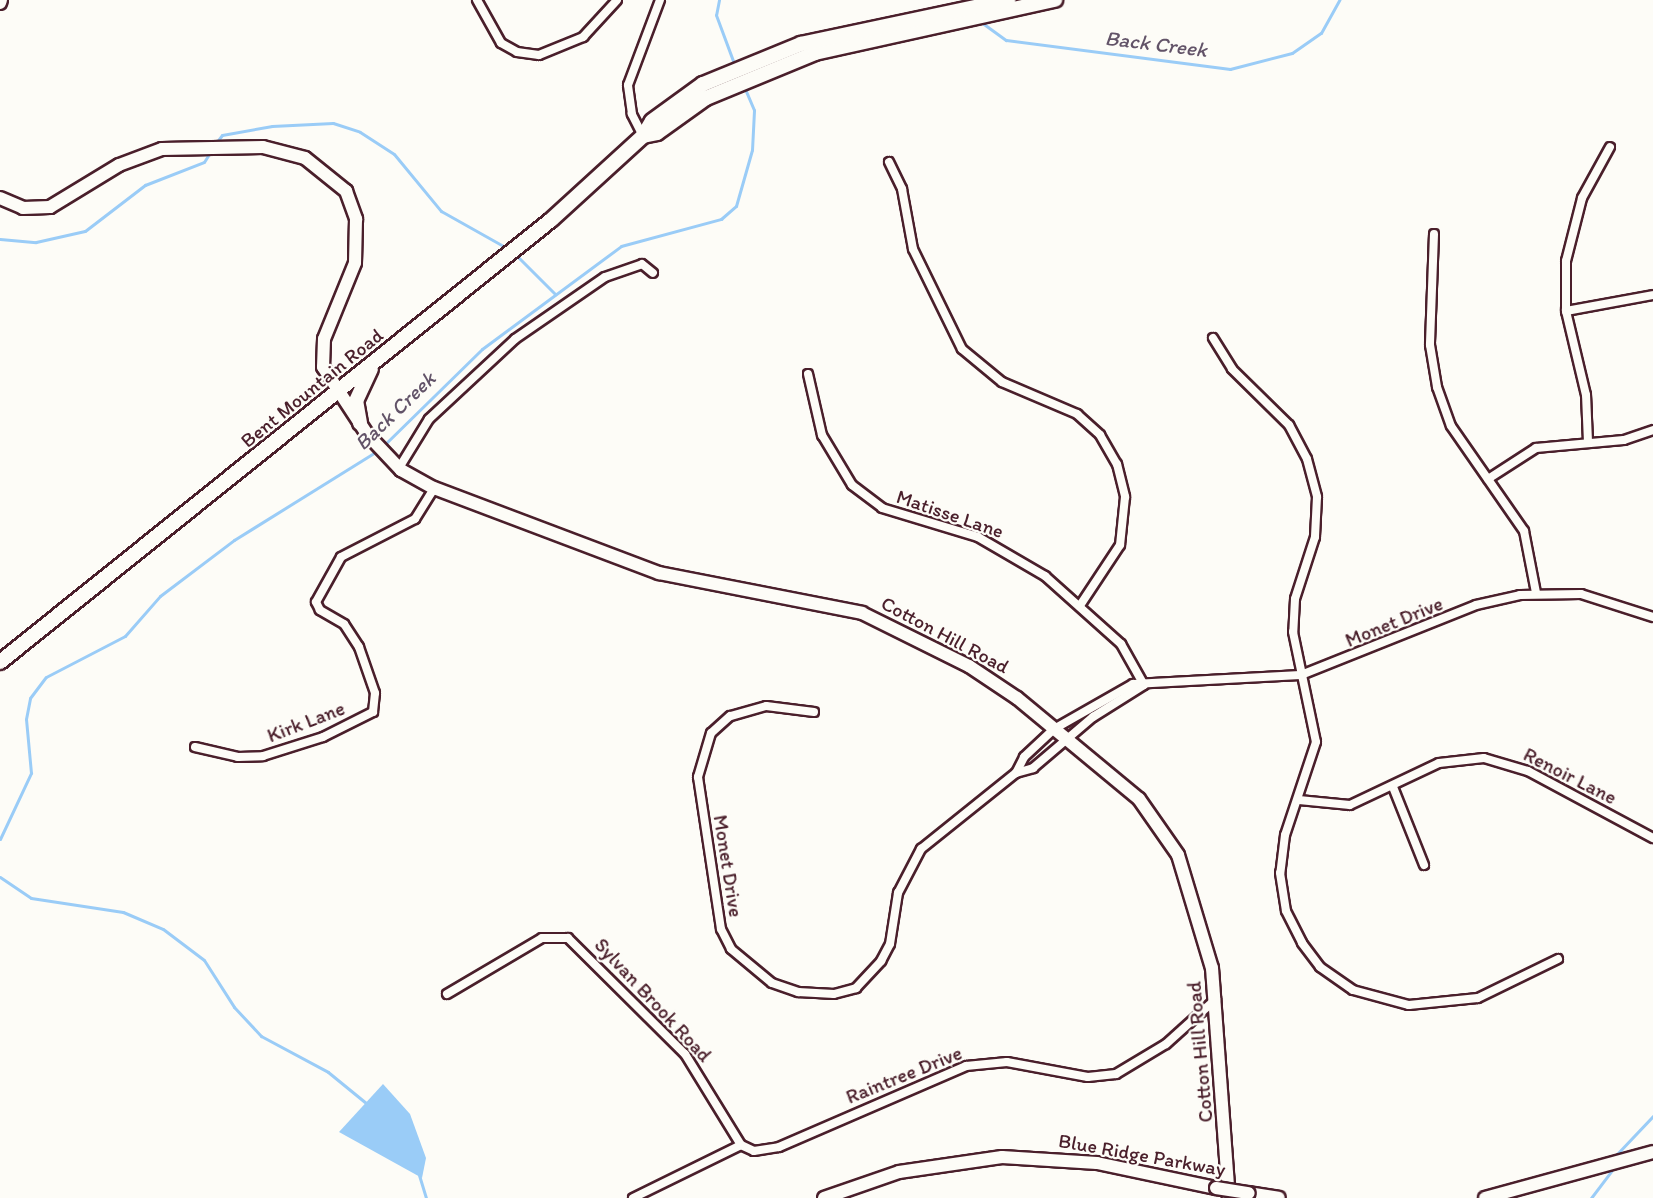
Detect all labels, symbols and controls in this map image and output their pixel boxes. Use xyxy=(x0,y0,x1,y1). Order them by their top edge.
water label: Back Creek xyxy=(1104,25,1208,63)
street label: Bent Mountain Road xyxy=(236,323,388,453)
water label: Back Creek xyxy=(350,366,440,456)
street label: Matisse Lane xyxy=(893,484,1007,544)
street label: Cotton Hill Road xyxy=(877,591,1013,679)
street label: Monet Drive xyxy=(1341,591,1447,653)
street label: Kirk Lane xyxy=(263,696,349,748)
street label: Renoir Lane xyxy=(1519,742,1621,810)
street label: Monet Drive xyxy=(708,813,748,919)
street label: Sylvan Brook Road xyxy=(589,933,717,1067)
street label: Cotton Hill Road xyxy=(1182,981,1218,1123)
street label: Raintree Drive xyxy=(842,1041,966,1109)
street label: Blue Ridge Parkway xyxy=(1057,1129,1227,1181)

